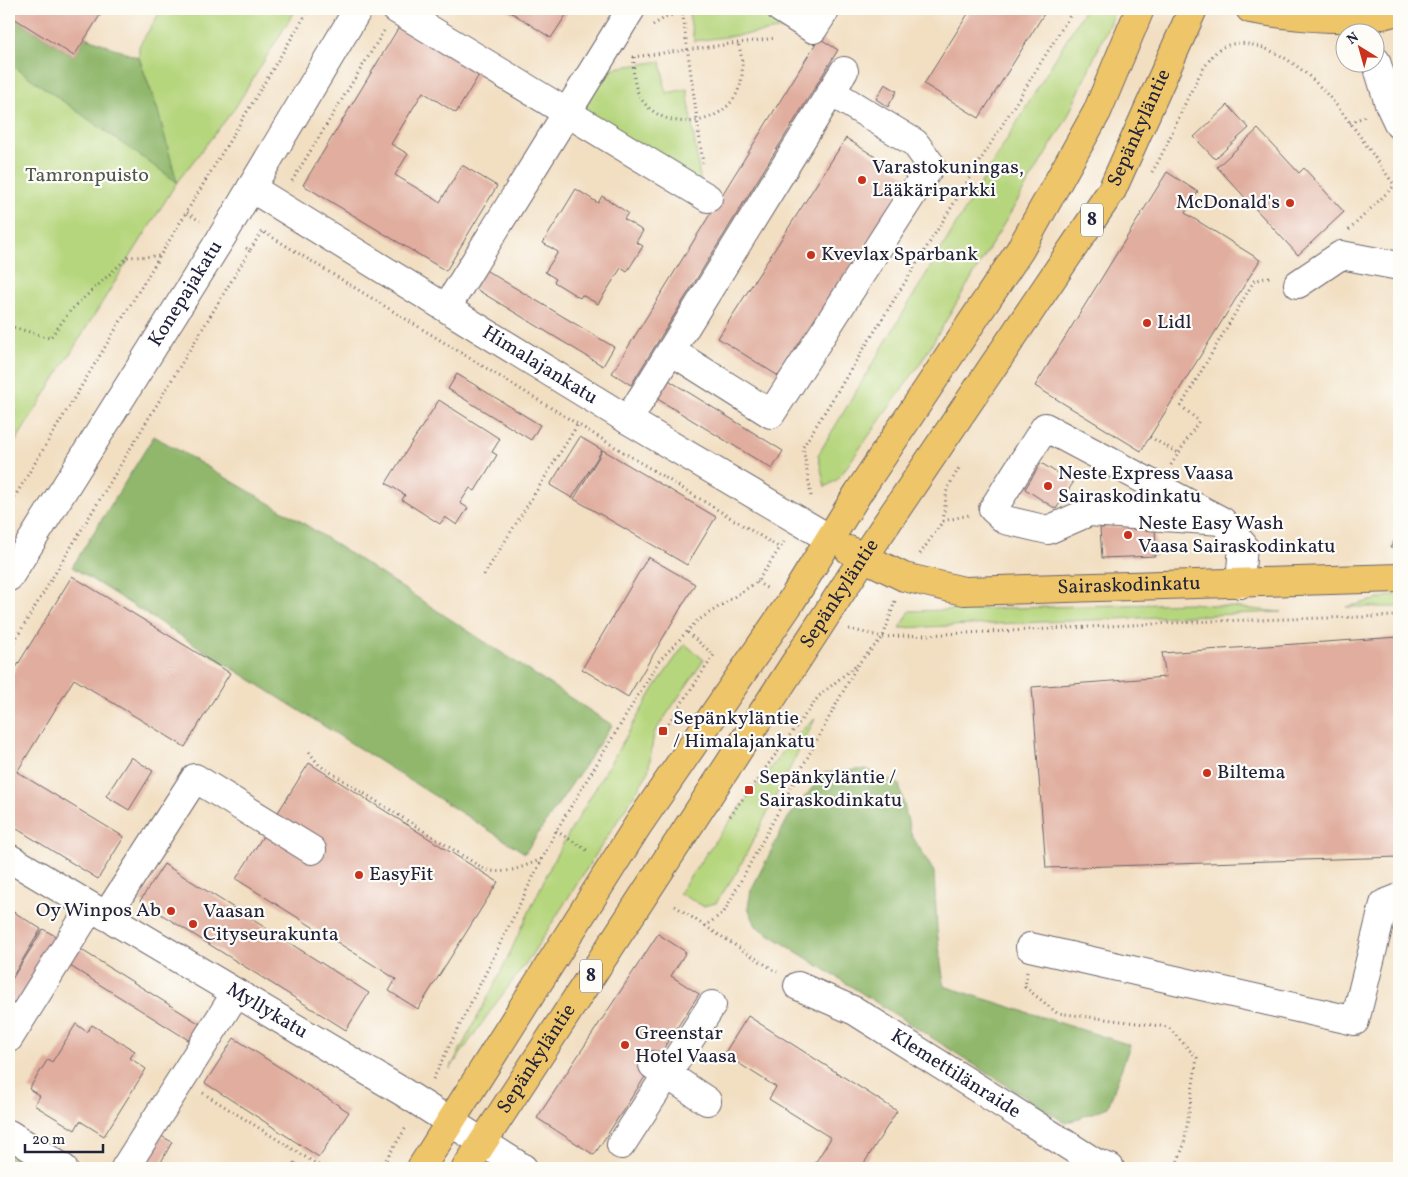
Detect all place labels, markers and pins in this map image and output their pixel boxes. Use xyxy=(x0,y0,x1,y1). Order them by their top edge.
place label: Varastokuningas, Lääkäriparkki xyxy=(872,154,1024,205)
marker: Varastokuningas, Lääkäriparkki xyxy=(856,174,868,186)
place label: McDonald's xyxy=(1176,189,1280,217)
marker: McDonald's xyxy=(1284,197,1296,209)
place label: Kvevlax Sparbank xyxy=(821,241,978,269)
marker: Kvevlax Sparbank xyxy=(805,249,817,261)
place label: Lidl xyxy=(1157,309,1192,337)
marker: Lidl xyxy=(1141,317,1153,329)
place label: Neste Express Vaasa Sairaskodinkatu xyxy=(1058,460,1234,511)
marker: Neste Express Vaasa Sairaskodinkatu xyxy=(1042,480,1054,492)
place label: Neste Easy Wash Vaasa Sairaskodinkatu xyxy=(1138,510,1336,561)
marker: Neste Easy Wash Vaasa Sairaskodinkatu xyxy=(1122,529,1134,541)
place label: Sepänkyläntie / Himalajankatu xyxy=(673,705,815,756)
marker: Sepänkyläntie / Himalajankatu xyxy=(657,725,669,737)
place label: Biltema xyxy=(1217,759,1285,787)
place label: Sepänkyläntie / Sairaskodinkatu xyxy=(759,764,902,815)
marker: Biltema xyxy=(1201,767,1213,779)
marker: Sepänkyläntie / Sairaskodinkatu xyxy=(743,784,755,796)
place label: EasyFit xyxy=(369,861,434,889)
marker: EasyFit xyxy=(353,869,365,881)
place label: Oy Winpos Ab xyxy=(36,897,161,925)
place label: Vaasan Cityseurakunta xyxy=(203,898,339,949)
marker: Oy Winpos Ab xyxy=(165,905,177,917)
marker: Vaasan Cityseurakunta xyxy=(187,918,199,930)
place label: Greenstar Hotel Vaasa xyxy=(635,1020,737,1071)
marker: Greenstar Hotel Vaasa xyxy=(619,1039,631,1051)

